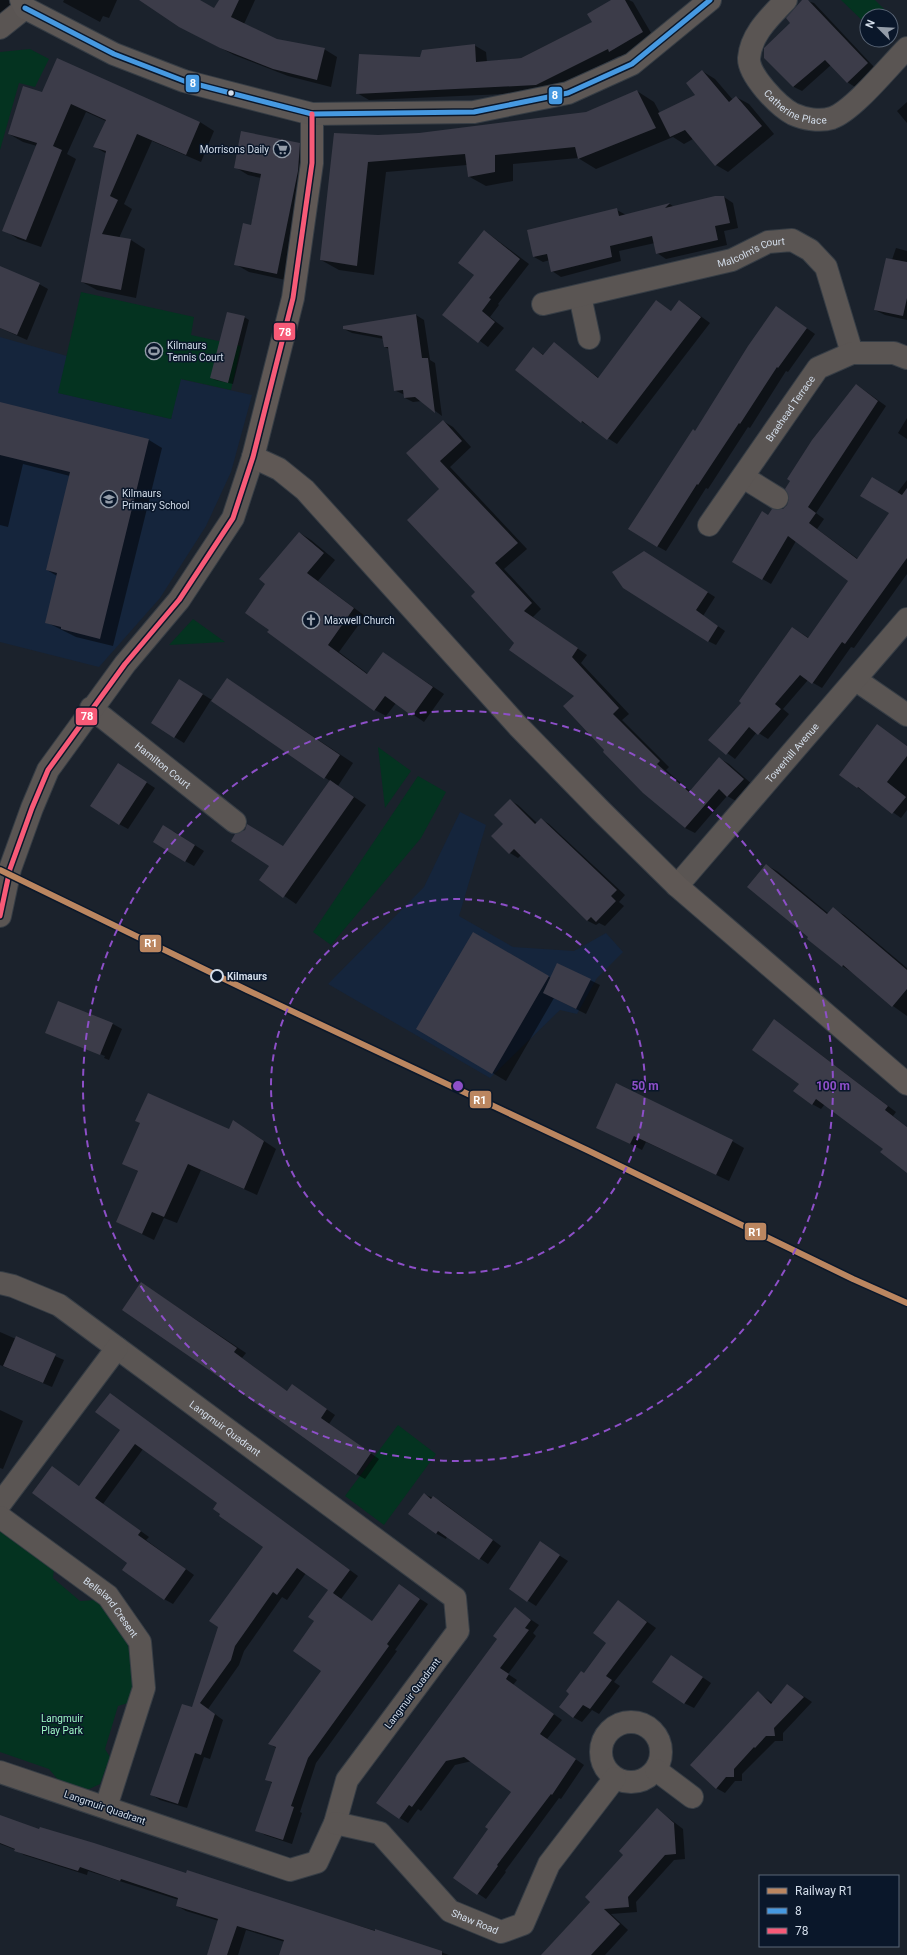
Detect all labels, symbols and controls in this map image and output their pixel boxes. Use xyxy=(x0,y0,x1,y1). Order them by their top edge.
north arrow xyxy=(859,8,899,48)
text: N xyxy=(863,18,878,30)
line badge: 8 xyxy=(185,74,200,93)
text: 8 xyxy=(190,77,196,90)
line badge: 8 xyxy=(548,86,563,105)
street label: Catherine Place xyxy=(762,87,827,126)
unlabelled marker xyxy=(226,88,236,98)
text: 8 xyxy=(552,89,558,102)
supermarket icon: Morrisons Daily xyxy=(272,139,292,159)
place label: Morrisons Daily xyxy=(200,144,269,155)
street label: Malcolm's Court xyxy=(716,236,785,269)
line badge: 78 xyxy=(273,322,296,341)
text: 78 xyxy=(279,326,291,339)
place label: Kilmaurs Tennis Court xyxy=(167,340,224,363)
sports icon: Kilmaurs Tennis Court xyxy=(144,341,164,361)
street label: Braehead Terrace xyxy=(764,374,817,444)
place label: Kilmaurs Primary School xyxy=(122,488,190,511)
school or university icon: Kilmaurs Primary School xyxy=(99,489,119,509)
church icon: Maxwell Church xyxy=(301,610,321,630)
place label: Maxwell Church xyxy=(324,615,395,626)
line badge: 78 xyxy=(75,707,98,726)
text: 78 xyxy=(81,710,93,723)
street label: Towerhill Avenue xyxy=(763,721,821,785)
street label: Hamilton Court xyxy=(133,740,193,791)
line badge: R1 xyxy=(139,934,162,953)
text: R1 xyxy=(144,937,158,950)
marker: Kilmaurs xyxy=(210,969,224,983)
place label: Kilmaurs xyxy=(227,971,267,982)
centre of rings xyxy=(451,1079,465,1093)
text: 50 m xyxy=(631,1079,659,1093)
text: 100 m xyxy=(816,1079,850,1093)
line badge: R1 xyxy=(469,1090,492,1109)
text: R1 xyxy=(473,1094,487,1107)
line badge: R1 xyxy=(744,1222,767,1241)
text: R1 xyxy=(748,1226,762,1239)
street label: Langmuir Quadrant xyxy=(187,1399,263,1458)
street label: Bellsland Cresent xyxy=(81,1575,140,1640)
street label: Langmuir Quadrant xyxy=(382,1656,443,1731)
park label: Langmuir Play Park xyxy=(41,1713,84,1736)
street label: Langmuir Quadrant xyxy=(63,1788,147,1827)
legend xyxy=(759,1875,899,1947)
text: Railway R1 xyxy=(795,1884,853,1898)
text: 8 xyxy=(795,1904,802,1918)
street label: Shaw Road xyxy=(450,1907,500,1936)
text: 78 xyxy=(795,1924,809,1938)

